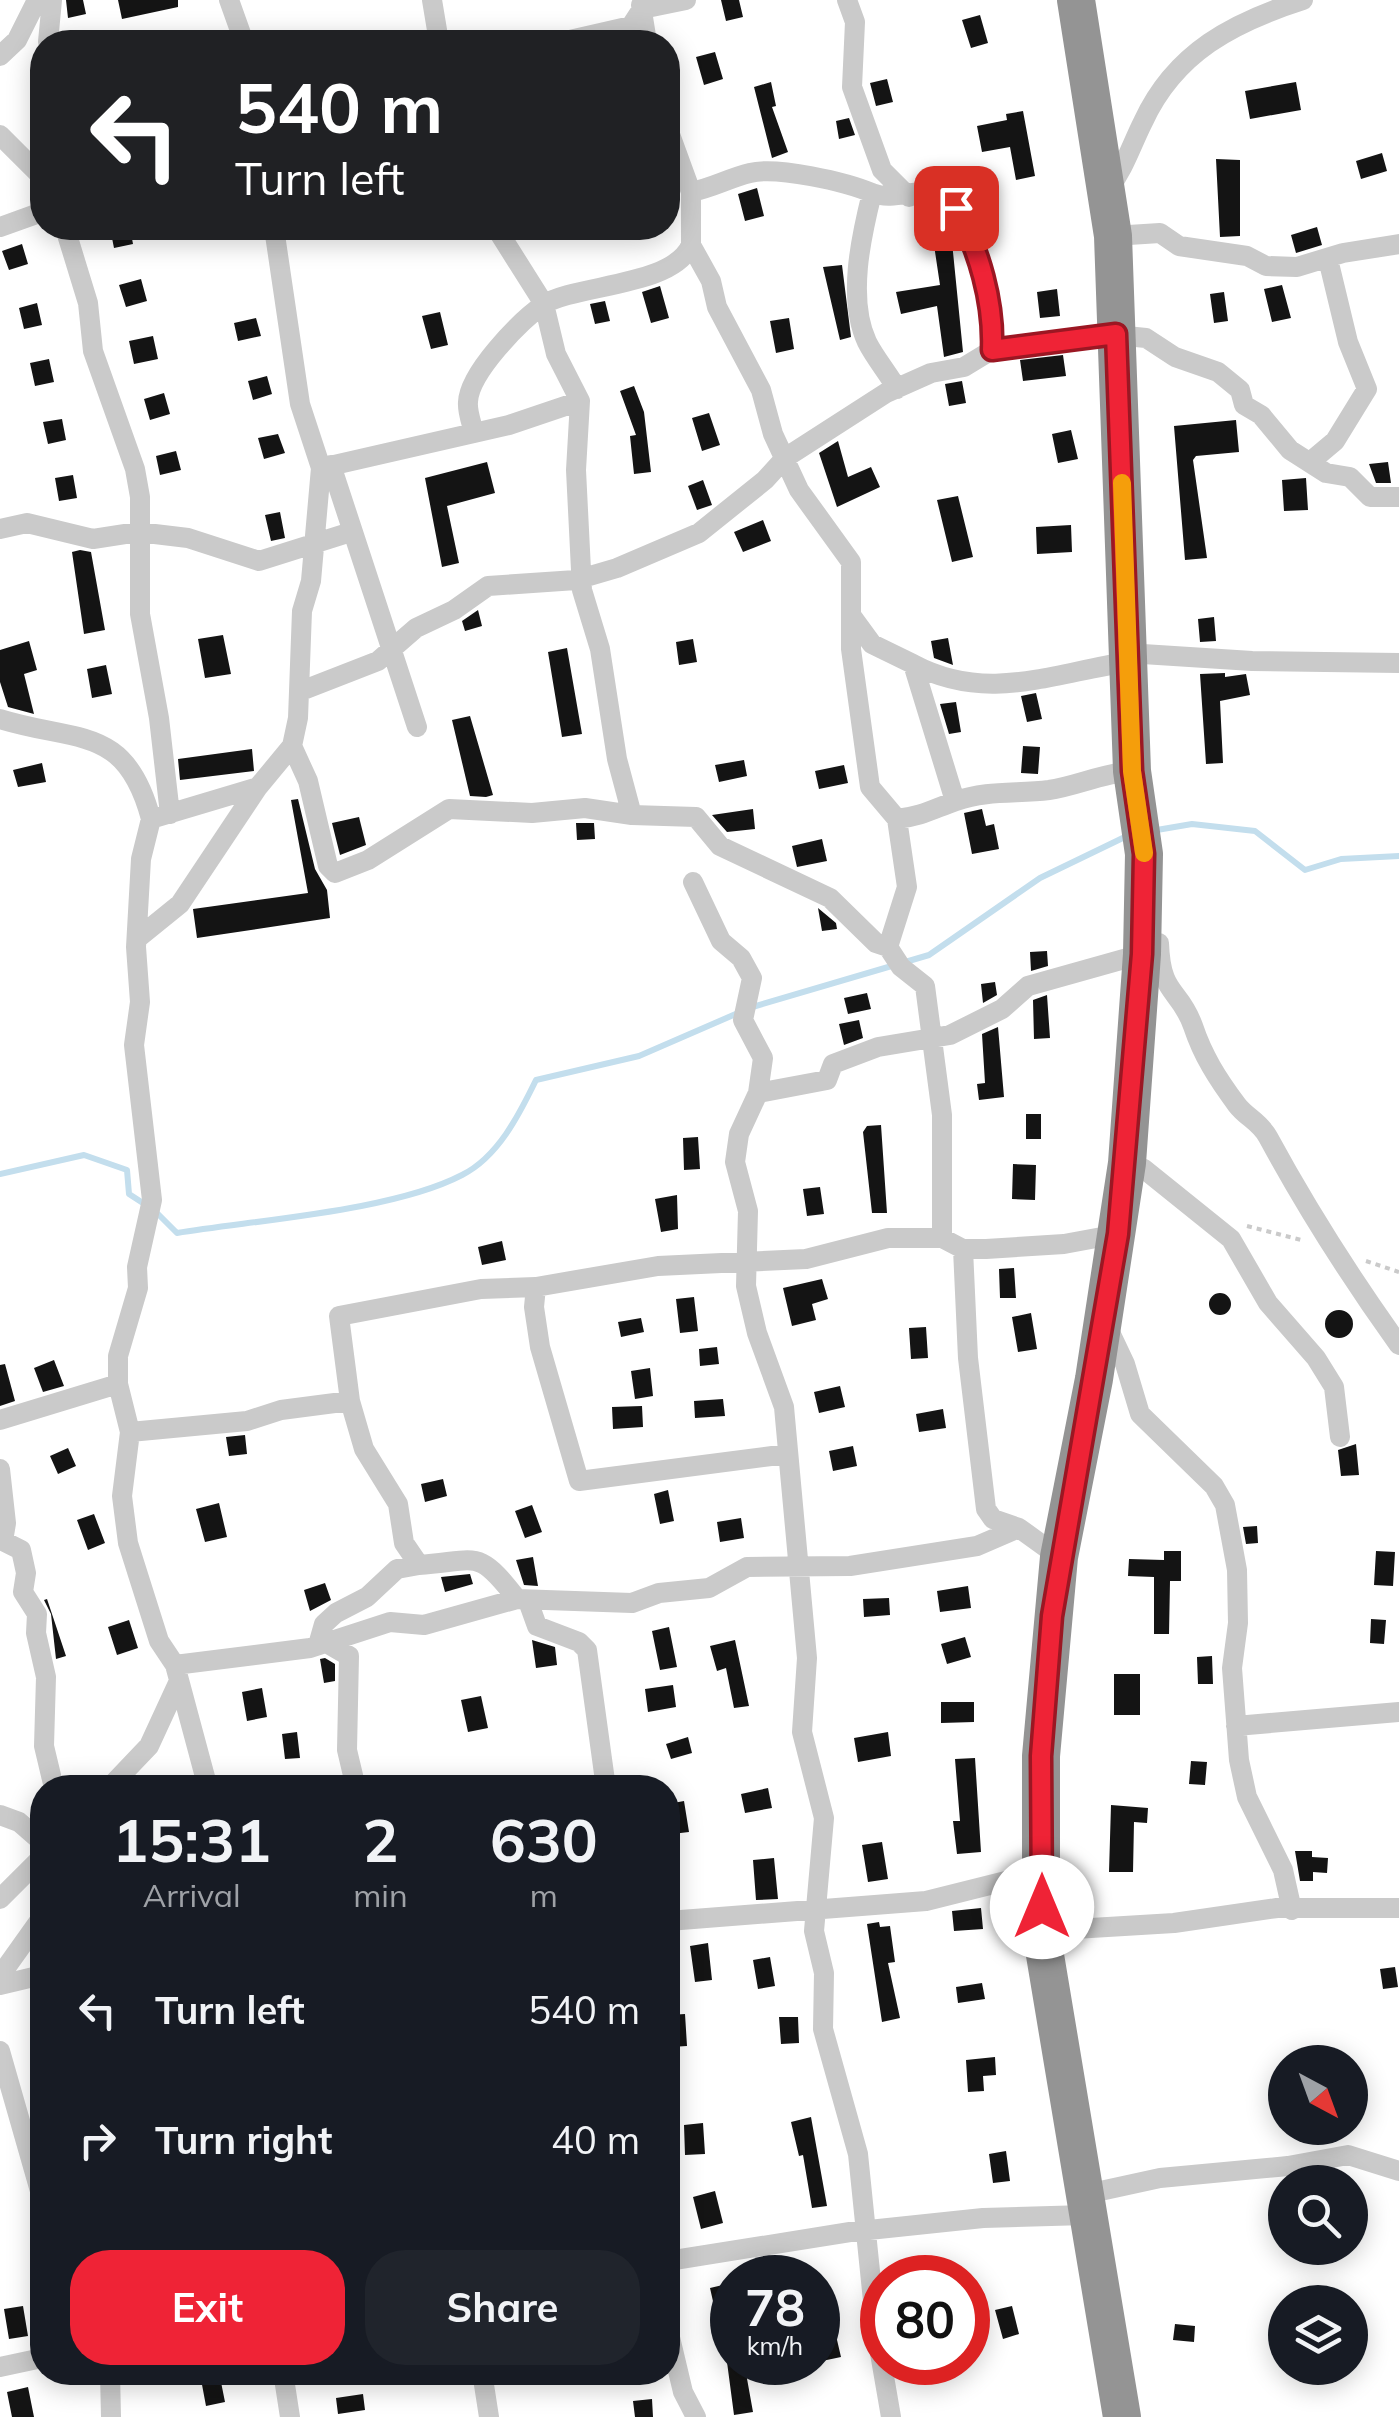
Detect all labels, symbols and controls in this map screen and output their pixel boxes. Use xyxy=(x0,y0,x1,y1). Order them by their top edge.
text: 540 m xyxy=(235,63,443,151)
icon: left xyxy=(70,70,200,200)
text: Turn left xyxy=(235,150,404,206)
pin xyxy=(914,166,999,251)
icon: arrive xyxy=(929,181,984,236)
text: 15:31 xyxy=(112,1802,271,1877)
text: 2 xyxy=(362,1802,398,1877)
text: 630 xyxy=(490,1802,598,1877)
position arrow xyxy=(990,1855,1094,1959)
text: Arrival xyxy=(143,1875,241,1915)
text: min xyxy=(353,1875,408,1915)
text: m xyxy=(530,1875,558,1915)
icon: left xyxy=(70,1983,125,2038)
text: Turn left xyxy=(155,1986,305,2034)
text: 540 m xyxy=(528,1986,640,2034)
north arrow xyxy=(1268,2045,1368,2145)
map controls xyxy=(1268,2045,1368,2385)
icon: right xyxy=(70,2113,125,2168)
text: Turn right xyxy=(155,2116,332,2164)
text: 40 m xyxy=(551,2116,640,2164)
button: search xyxy=(1268,2165,1368,2265)
button: Exit xyxy=(70,2250,345,2365)
button: Share xyxy=(365,2250,640,2365)
speed limit sign: 80 xyxy=(860,2255,990,2385)
text: 78 xyxy=(745,2276,805,2339)
button: layers xyxy=(1268,2285,1368,2385)
text: km/h xyxy=(747,2330,803,2361)

